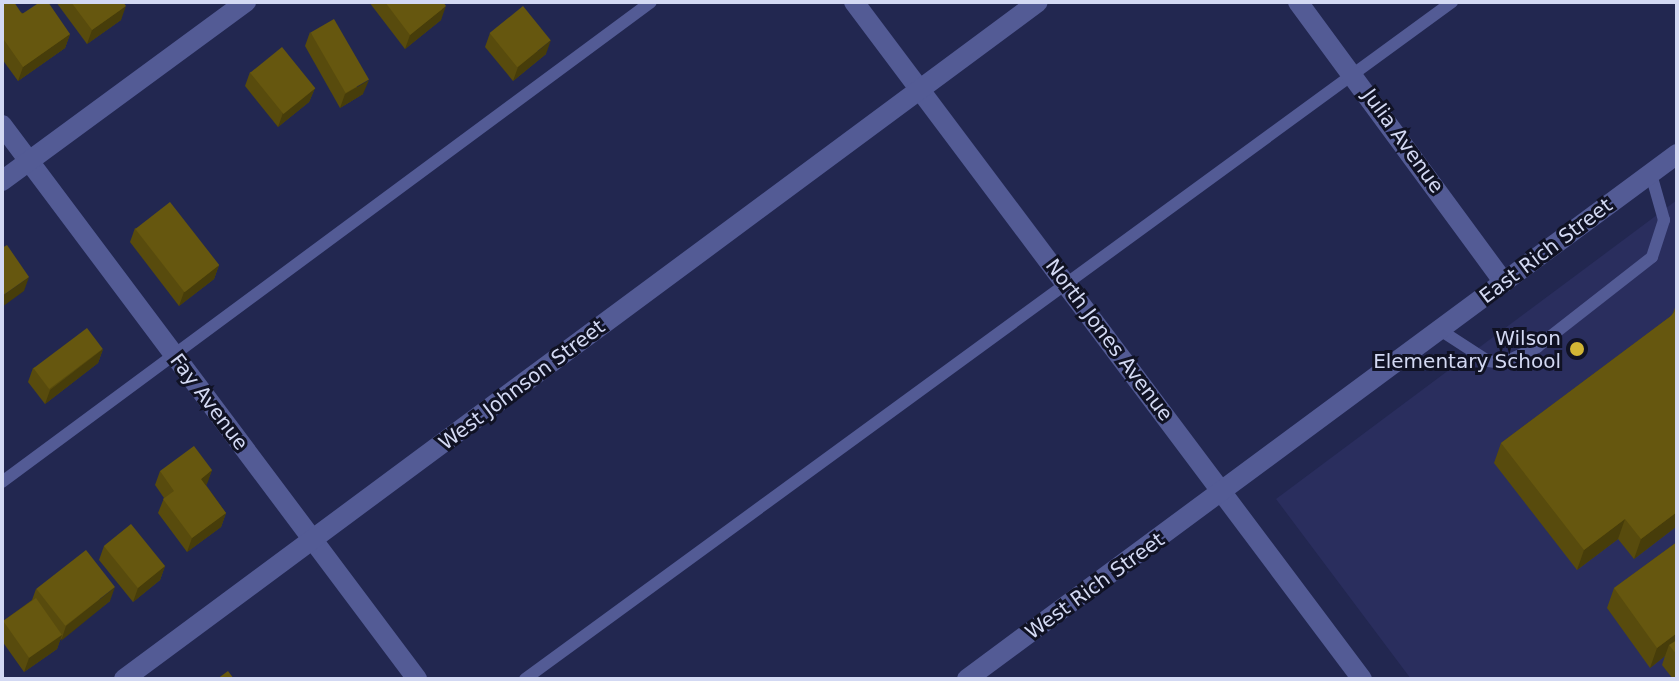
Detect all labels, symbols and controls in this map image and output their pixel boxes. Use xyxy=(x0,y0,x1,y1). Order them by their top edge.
street label: Julia Avenue xyxy=(1357,84,1449,198)
street label: East Rich Street xyxy=(1475,193,1617,309)
street label: North Jones Avenue xyxy=(1040,254,1178,426)
street label: West Johnson Street xyxy=(434,315,610,455)
place label: Wilson Elementary School xyxy=(1373,326,1561,373)
marker: Wilson Elementary School xyxy=(1568,340,1586,358)
street label: Fay Avenue xyxy=(165,349,253,455)
street label: West Rich Street xyxy=(1021,528,1169,644)

